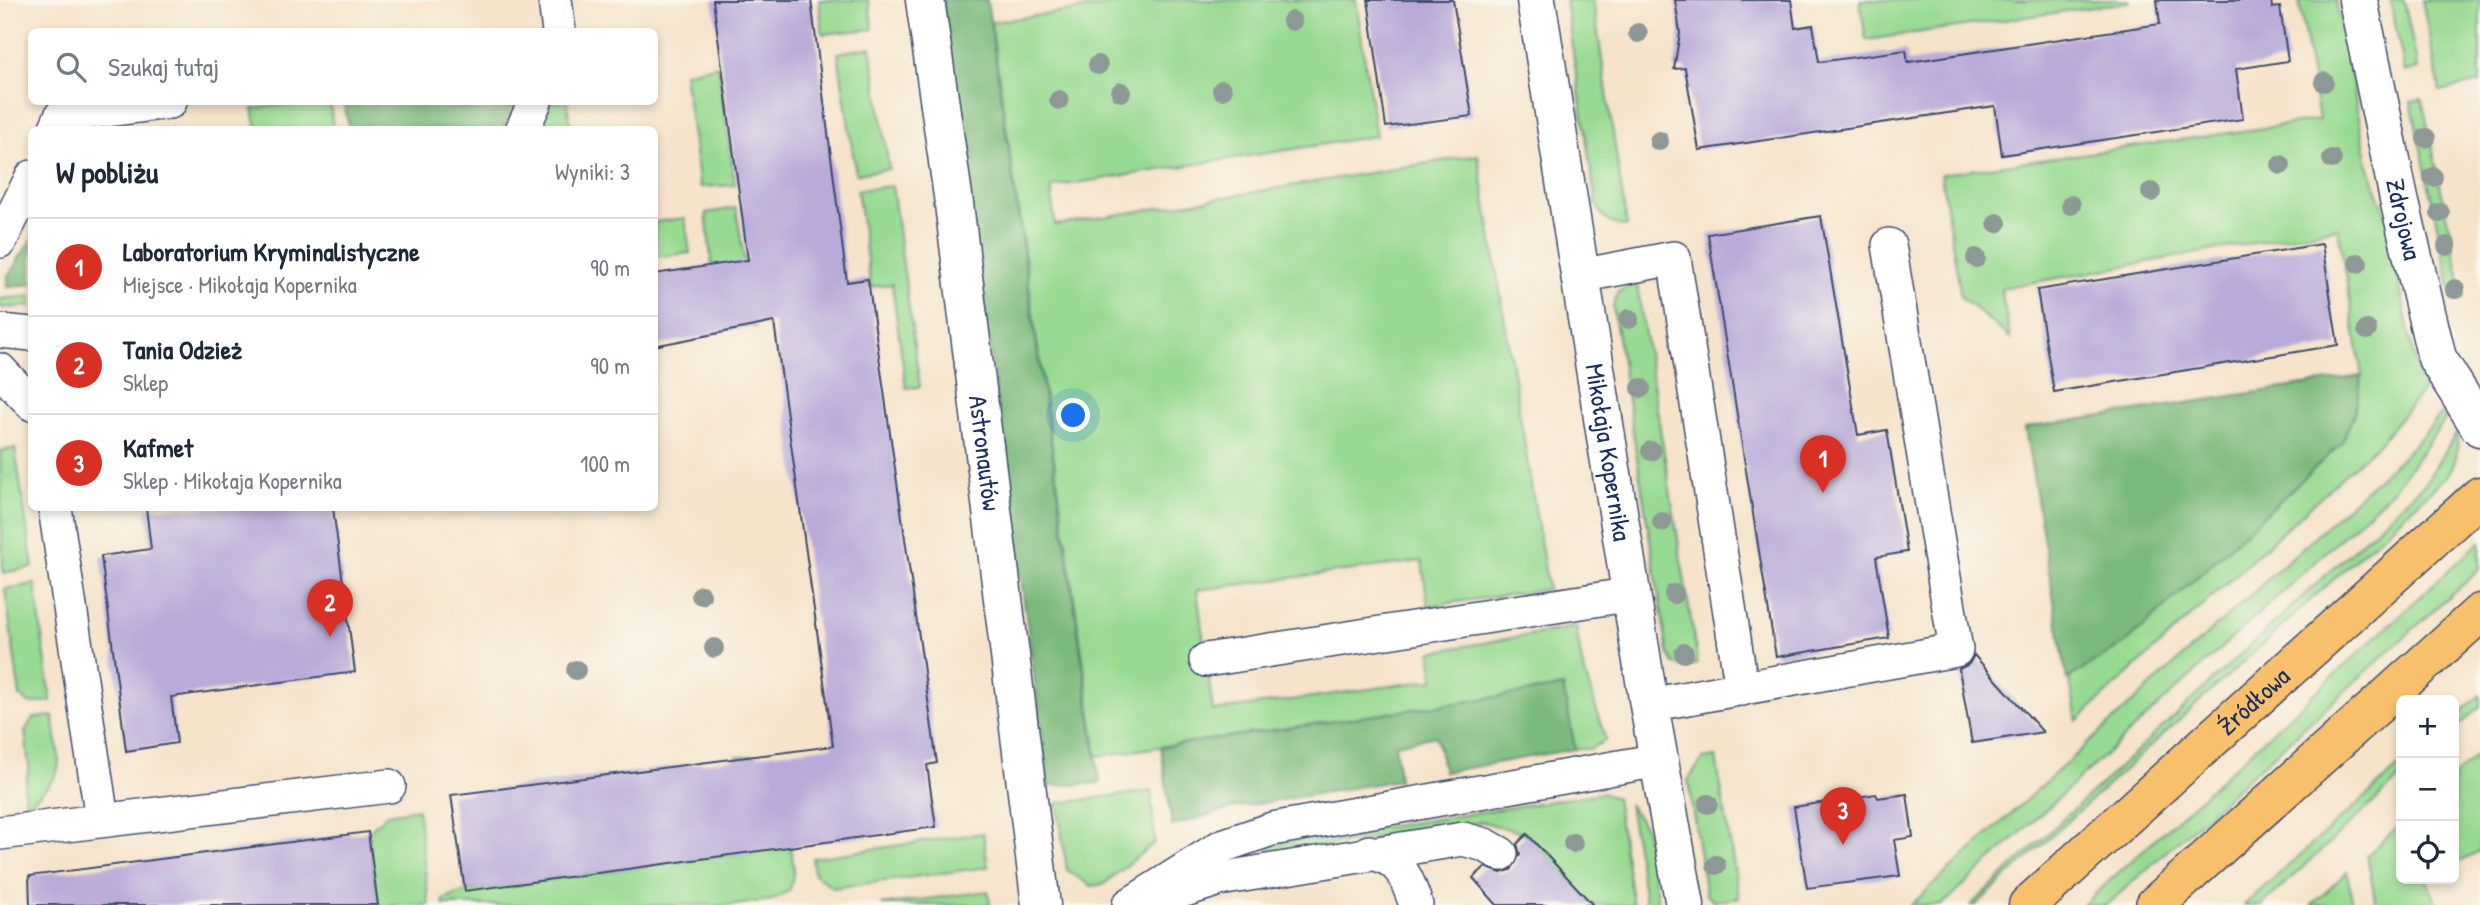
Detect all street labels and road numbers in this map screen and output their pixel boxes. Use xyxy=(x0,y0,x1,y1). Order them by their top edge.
street label: Zdrojowa xyxy=(2378,175,2431,263)
street label: Mikołaja Kopernika xyxy=(1578,361,1640,543)
street label: Astronautów xyxy=(961,393,1010,513)
street label: Źródłowa xyxy=(2209,659,2297,743)

